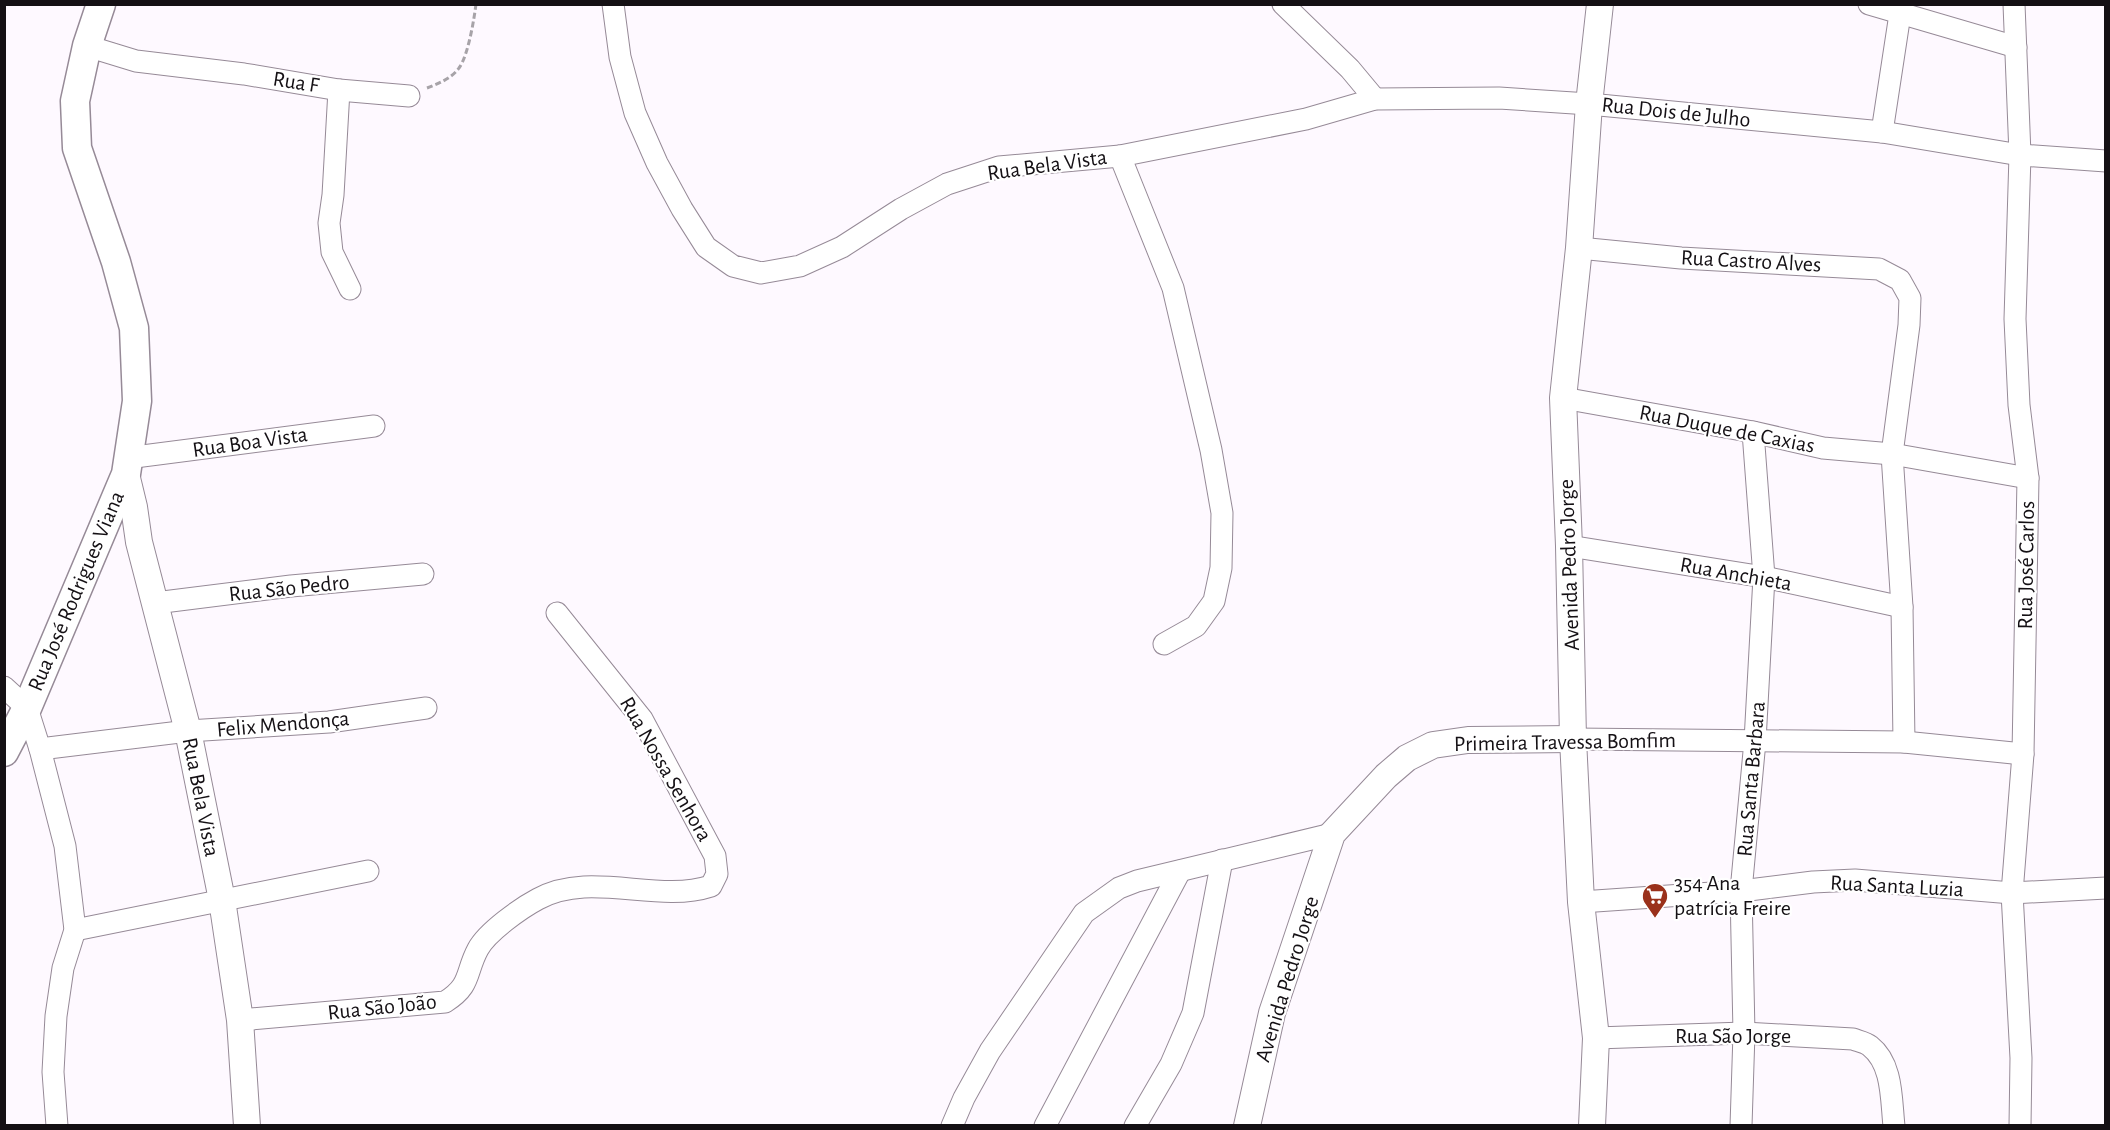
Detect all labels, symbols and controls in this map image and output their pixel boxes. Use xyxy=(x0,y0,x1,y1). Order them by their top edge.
street label: Rua F xyxy=(271,68,321,97)
street label: Rua Dois de Julho xyxy=(1600,93,1752,131)
street label: Rua Bela Vista xyxy=(986,146,1108,184)
street label: Rua Castro Alves xyxy=(1680,246,1822,276)
street label: Rua Duque de Caxias xyxy=(1637,401,1817,457)
street label: Rua Boa Vista xyxy=(191,423,309,461)
street label: Avenida Pedro Jorge xyxy=(1555,479,1583,651)
street label: Rua José Rodrigues Viana xyxy=(24,488,128,694)
street label: Rua José Carlos xyxy=(2014,500,2038,630)
street label: Rua Anchieta xyxy=(1678,553,1794,595)
street label: Rua São Pedro xyxy=(228,571,350,605)
street label: Rua Nossa Senhora xyxy=(616,693,716,845)
street label: Rua Santa Barbara xyxy=(1733,700,1769,858)
street label: Felix Mendonça xyxy=(216,707,350,741)
street label: Primeira Travessa Bomfim xyxy=(1454,729,1676,755)
street label: Rua Bela Vista xyxy=(179,736,223,858)
place label: 354 Ana patrícia Freire xyxy=(1674,872,1791,919)
street label: Rua Santa Luzia xyxy=(1830,872,1964,900)
supermarket icon: 354 Ana patrícia Freire xyxy=(1640,881,1670,919)
street label: Avenida Pedro Jorge xyxy=(1251,894,1323,1064)
street label: Rua São João xyxy=(326,990,438,1024)
street label: Rua São Jorge xyxy=(1675,1025,1791,1047)

